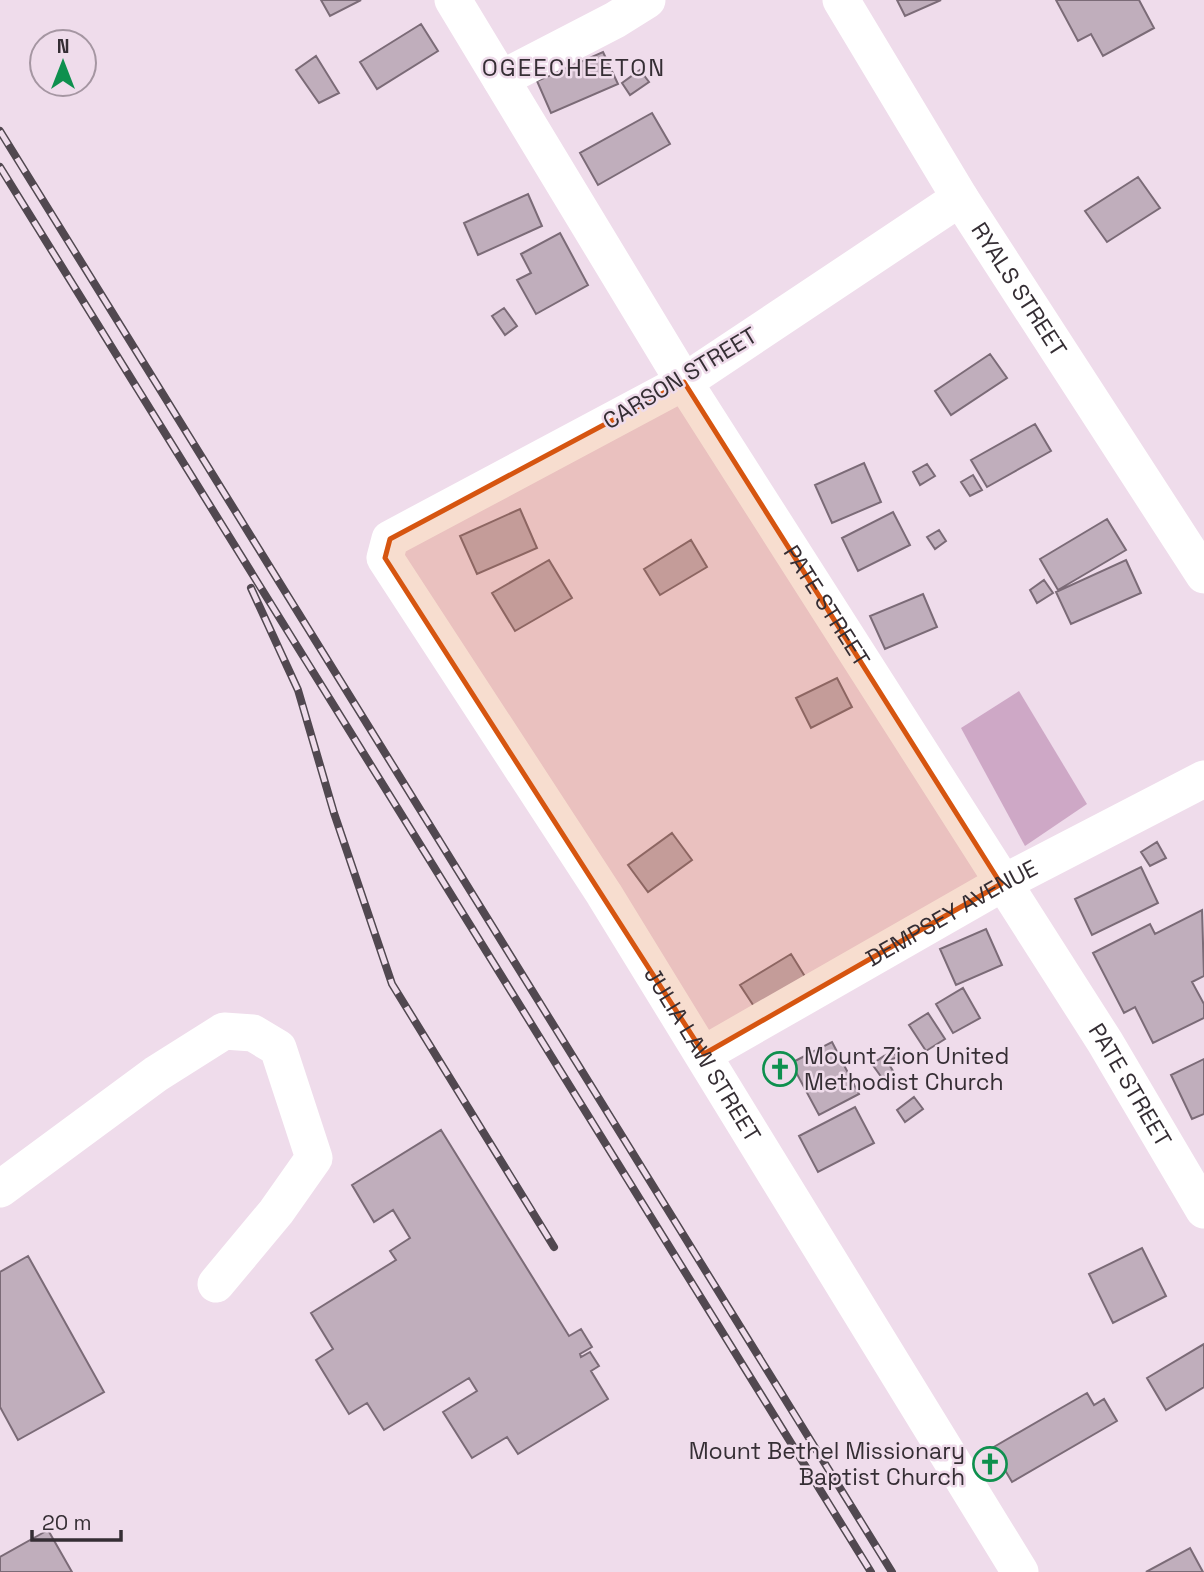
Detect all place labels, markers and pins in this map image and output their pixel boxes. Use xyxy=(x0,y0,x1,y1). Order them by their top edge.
place label: Mount Zion United Methodist Church xyxy=(804,1041,1009,1097)
church icon: Mount Zion United Methodist Church xyxy=(761,1050,799,1088)
place label: Mount Bethel Missionary Baptist Church xyxy=(689,1436,965,1492)
church icon: Mount Bethel Missionary Baptist Church xyxy=(971,1445,1009,1483)

